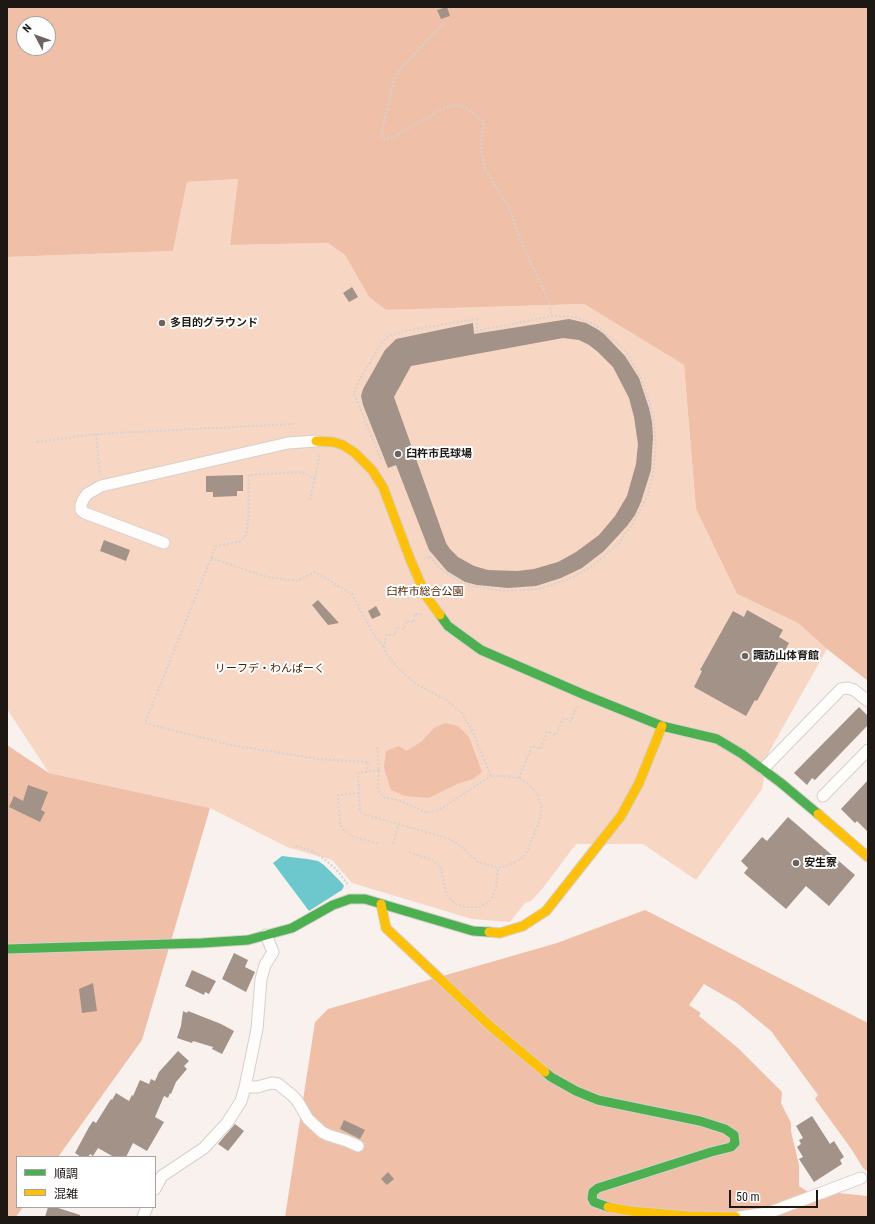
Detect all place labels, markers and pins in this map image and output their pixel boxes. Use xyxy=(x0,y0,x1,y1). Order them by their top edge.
place label: 多目的グラウンド xyxy=(170,316,258,330)
marker: 多目的グラウンド xyxy=(157,318,167,328)
place label: 臼杵市民球場 xyxy=(406,447,472,461)
marker: 臼杵市民球場 xyxy=(393,449,403,459)
place label: 諏訪山体育館 xyxy=(753,649,819,663)
marker: 諏訪山体育館 xyxy=(740,651,750,661)
place label: 安生寮 xyxy=(804,856,837,870)
marker: 安生寮 xyxy=(791,858,801,868)

